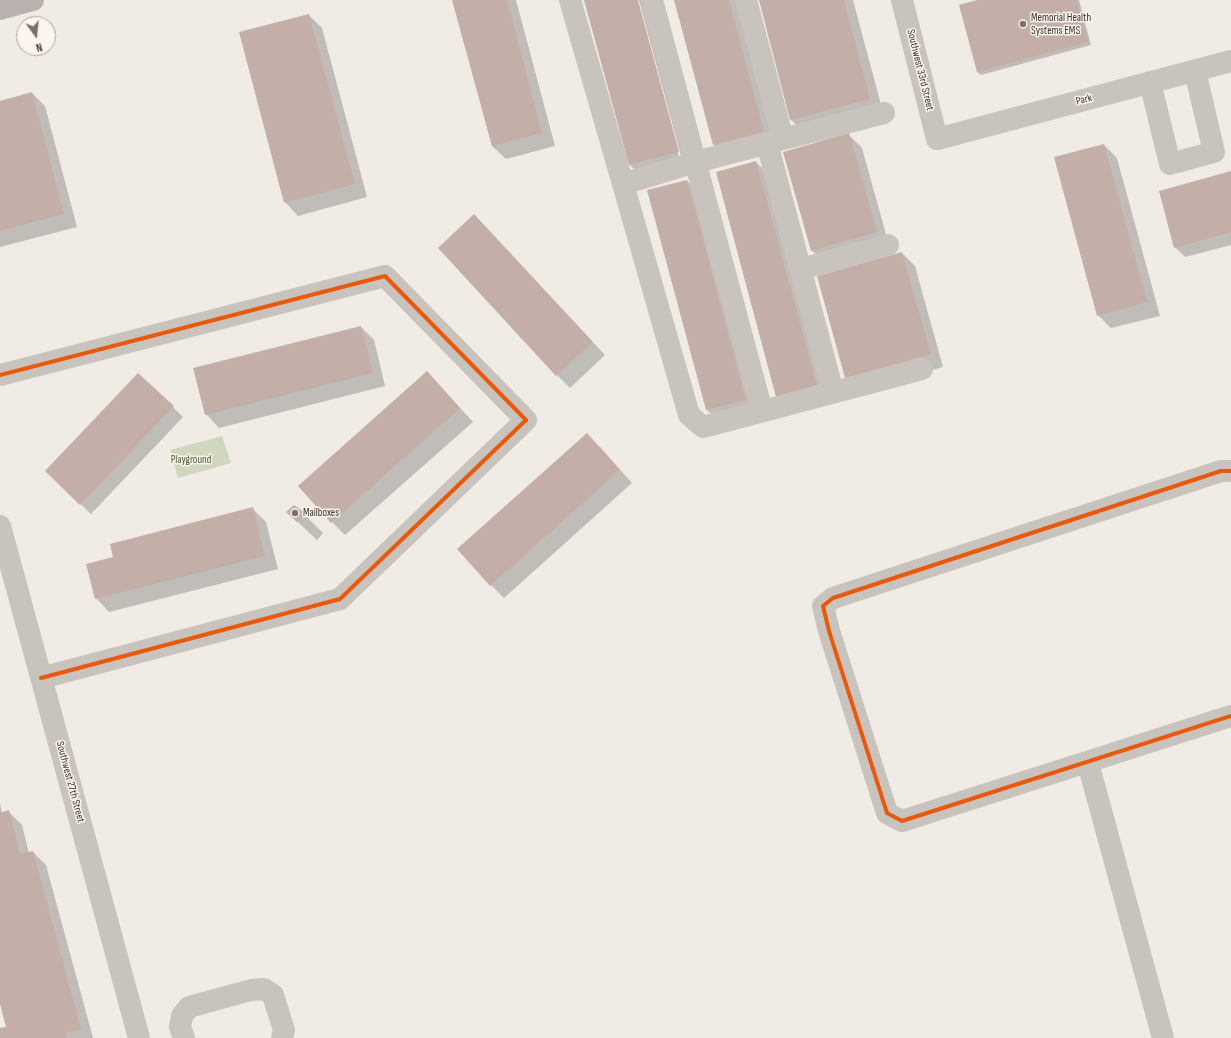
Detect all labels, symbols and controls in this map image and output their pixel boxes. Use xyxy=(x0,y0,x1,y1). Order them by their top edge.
place label: Memorial Health Systems EMS xyxy=(1031,11,1091,37)
north arrow xyxy=(16,16,56,56)
marker: Memorial Health Systems EMS xyxy=(1018,19,1028,29)
street label: Southwest 33rd Street xyxy=(904,28,936,112)
text: N xyxy=(34,40,43,54)
street label: Park xyxy=(1075,92,1093,108)
park label: Playground xyxy=(171,453,211,467)
place label: Mailboxes xyxy=(303,506,339,520)
marker: Mailboxes xyxy=(290,508,300,518)
street label: Southwest 27th Street xyxy=(53,740,87,824)

